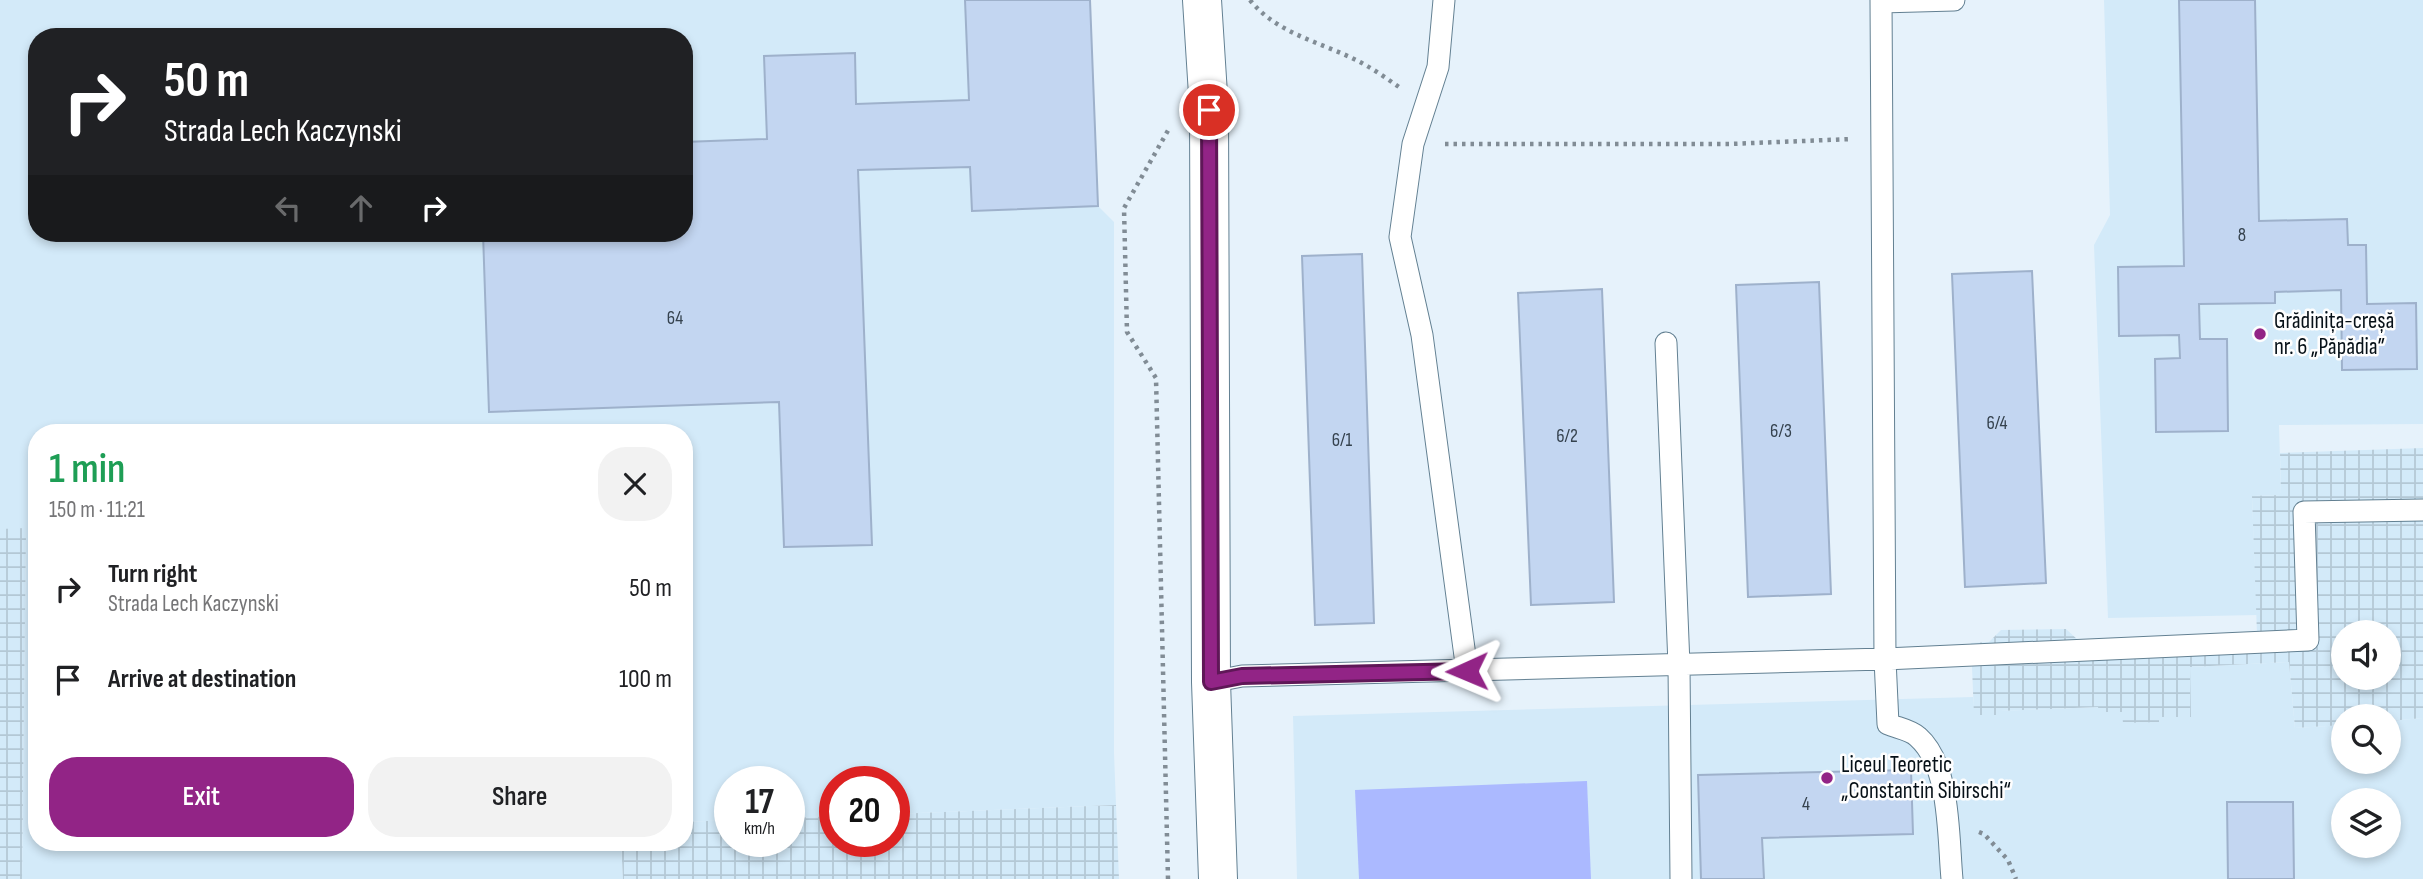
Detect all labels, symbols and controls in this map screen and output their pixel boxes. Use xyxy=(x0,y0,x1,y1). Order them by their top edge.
text: 50 m xyxy=(164,52,249,111)
icon: right xyxy=(49,56,140,147)
pin xyxy=(1179,80,1239,140)
icon: arrive xyxy=(1190,91,1228,129)
text: Strada Lech Kaczynski xyxy=(164,112,402,151)
icon: left xyxy=(269,189,307,227)
icon: ahead xyxy=(342,189,380,227)
icon: right xyxy=(415,189,453,227)
house number: 8 xyxy=(2238,224,2246,247)
house number: 64 xyxy=(667,307,683,330)
place label: Grădinița-creșă nr. 6 „Păpădia” xyxy=(2274,307,2394,361)
marker: Grădinița-creșă nr. 6 „Păpădia” xyxy=(2252,326,2268,342)
house number: 6/4 xyxy=(1986,412,2008,435)
house number: 6/3 xyxy=(1770,420,1792,443)
house number: 6/2 xyxy=(1556,425,1578,448)
house number: 6/1 xyxy=(1332,429,1353,452)
text: 1 min xyxy=(49,444,125,495)
button: close xyxy=(598,447,672,521)
text: 150 m · 11:21 xyxy=(49,496,145,524)
text: Turn right xyxy=(108,559,197,590)
icon: right xyxy=(49,570,87,608)
text: 50 m xyxy=(629,573,672,604)
text: Strada Lech Kaczynski xyxy=(108,590,279,618)
map controls xyxy=(2331,620,2401,858)
button: sound xyxy=(2331,620,2401,690)
position arrow xyxy=(1430,634,1504,708)
icon: arrive xyxy=(49,661,87,699)
text: Arrive at destination xyxy=(108,664,296,695)
text: 100 m xyxy=(619,664,672,695)
button: search xyxy=(2331,704,2401,774)
place label: Liceul Teoretic „Constantin Sibirschi“ xyxy=(1841,751,2011,805)
button: Exit xyxy=(49,757,354,837)
button: Share xyxy=(368,757,672,837)
speed limit sign: 20 xyxy=(819,766,910,857)
marker: Liceul Teoretic „Constantin Sibirschi“ xyxy=(1819,770,1835,786)
text: 17 xyxy=(745,781,774,824)
button: layers xyxy=(2331,788,2401,858)
house number: 4 xyxy=(1802,793,1810,816)
text: km/h xyxy=(744,818,775,839)

